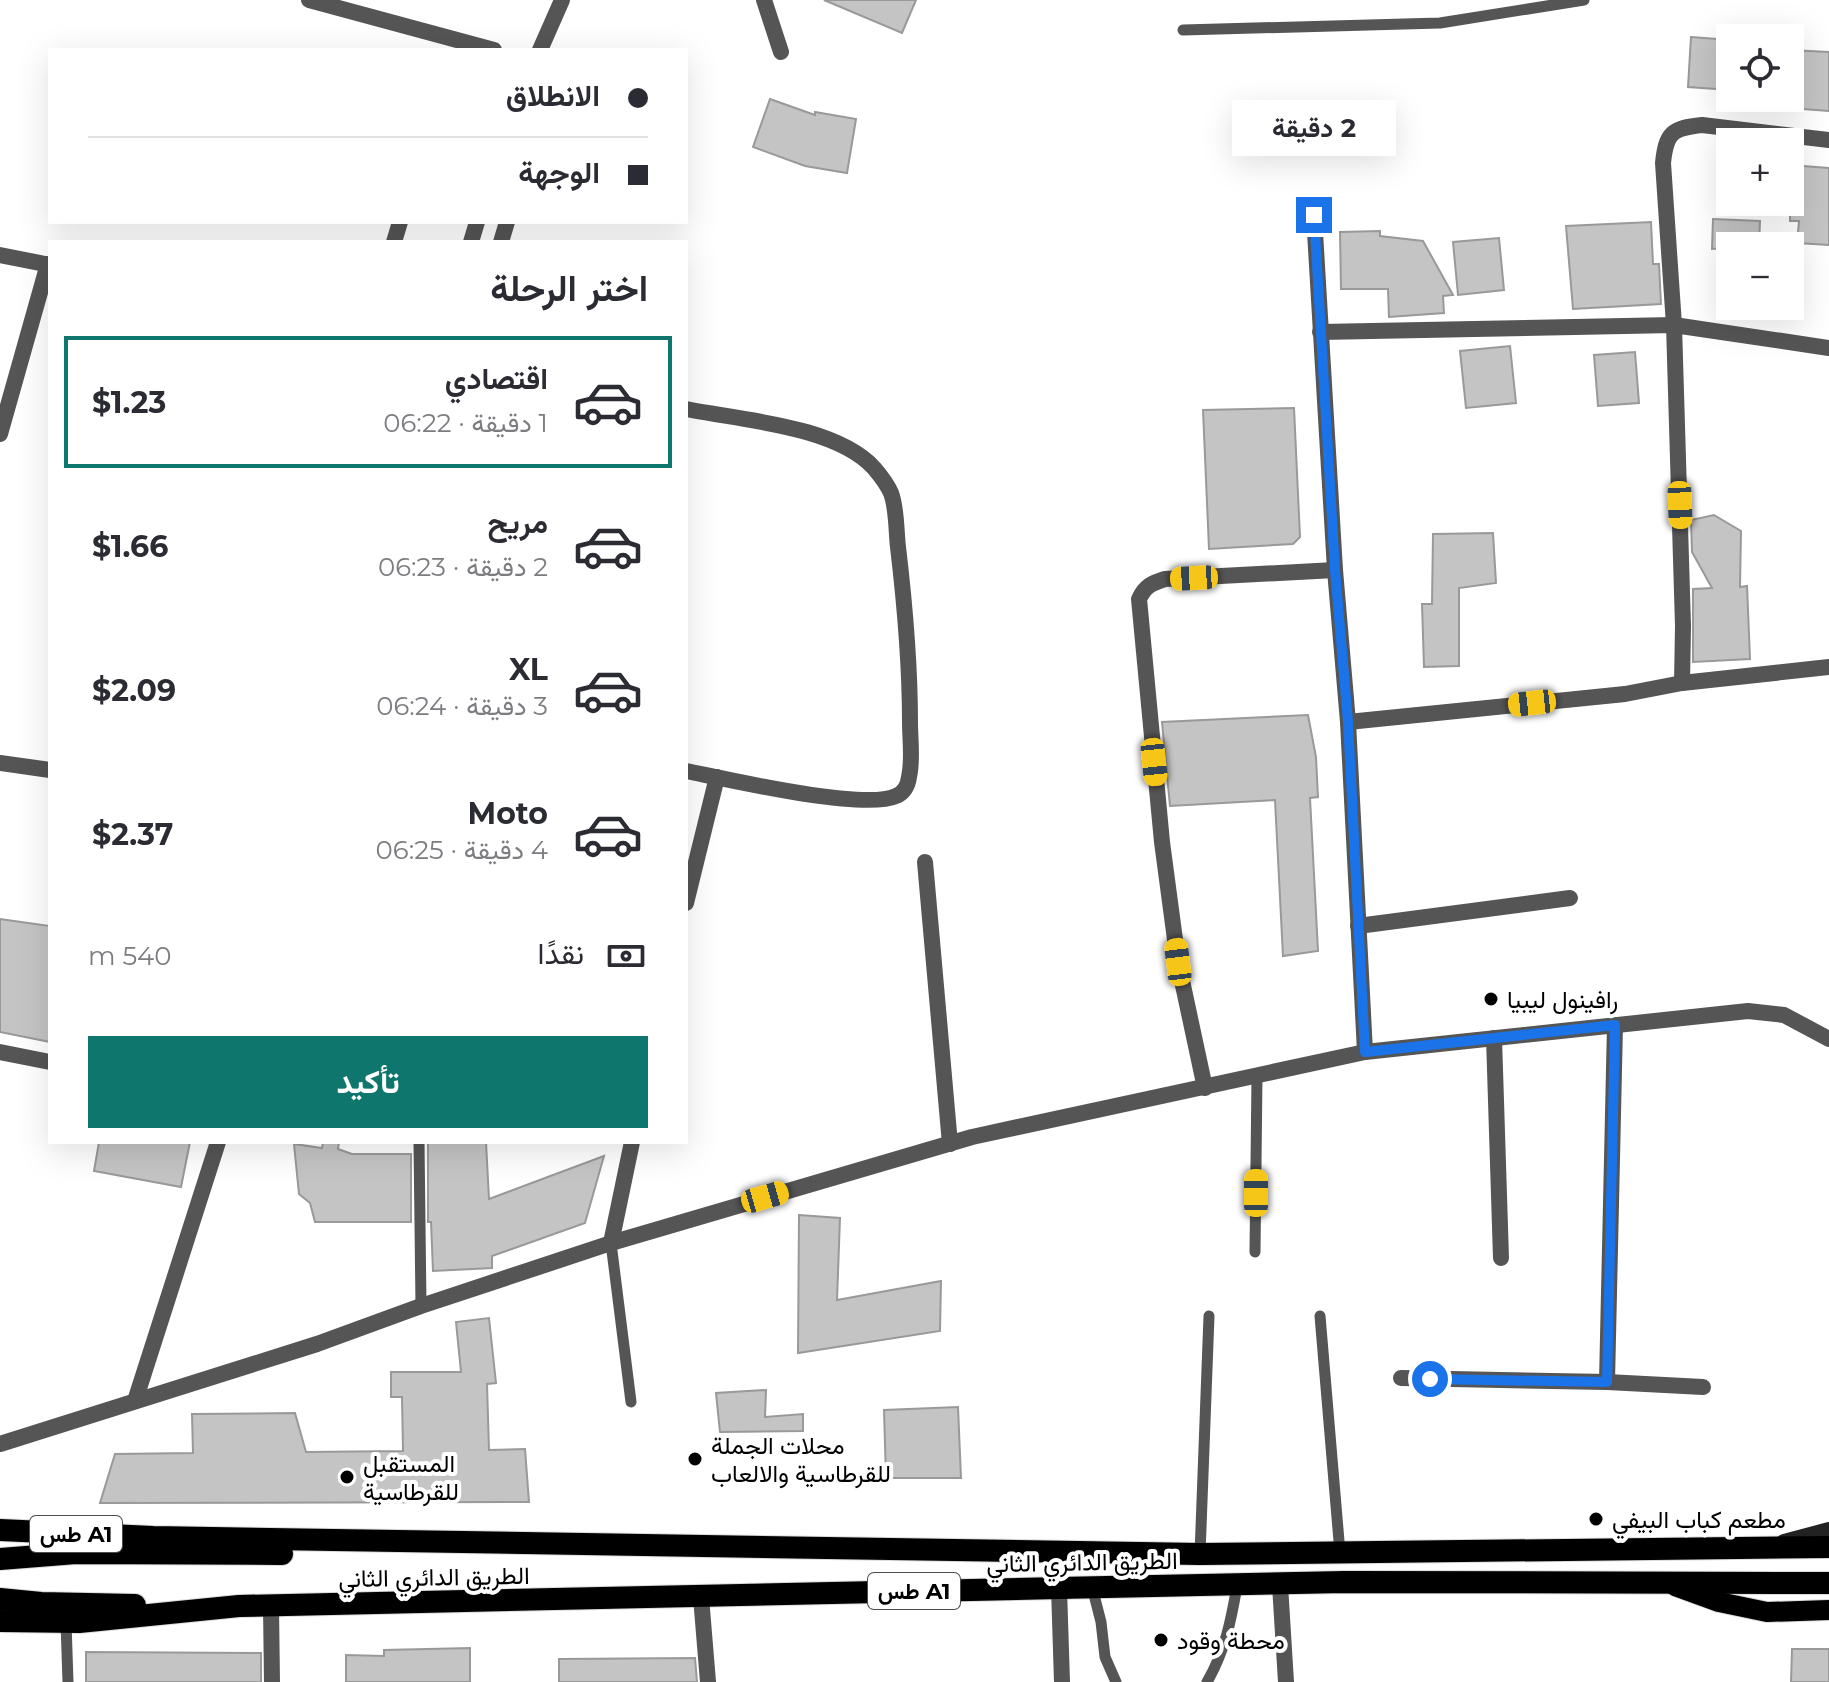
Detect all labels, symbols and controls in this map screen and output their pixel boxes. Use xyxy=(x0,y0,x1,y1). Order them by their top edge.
map controls xyxy=(1716,24,1804,320)
button: locate xyxy=(1716,24,1804,112)
text: الانطلاق xyxy=(506,77,600,114)
callout: 2 دقيقة xyxy=(1232,99,1396,155)
text: 2 دقيقة xyxy=(1272,112,1356,144)
button: + xyxy=(1716,128,1804,216)
text: الوجهة xyxy=(518,154,600,191)
route end xyxy=(1296,197,1332,233)
button: − xyxy=(1716,232,1804,320)
text: اختر الرحلة xyxy=(490,266,648,310)
text: اقتصادي xyxy=(445,360,548,397)
icon: car xyxy=(572,366,644,438)
text: $1.23 xyxy=(92,384,166,421)
text: 1 دقيقة · 06:22 xyxy=(383,407,548,439)
car xyxy=(1667,481,1693,529)
text: مريح xyxy=(488,504,548,541)
icon: car xyxy=(572,510,644,582)
text: $1.66 xyxy=(92,528,168,565)
text: 2 دقيقة · 06:23 xyxy=(378,551,548,583)
car xyxy=(1169,565,1219,591)
text: XL xyxy=(509,651,548,688)
icon: car xyxy=(572,654,644,726)
text: $2.09 xyxy=(92,672,176,709)
car xyxy=(1507,689,1557,717)
text: 3 دقيقة · 06:24 xyxy=(376,690,548,722)
car xyxy=(1140,737,1168,787)
text: Moto xyxy=(468,795,548,832)
icon: car xyxy=(572,798,644,870)
text: $2.37 xyxy=(92,816,173,853)
text: 4 دقيقة · 06:25 xyxy=(376,834,548,866)
icon: cash xyxy=(604,934,648,978)
text: نقدًا xyxy=(538,935,584,972)
car xyxy=(1163,937,1193,987)
text: 540 m xyxy=(88,940,172,972)
place label: رافينول ليبيا xyxy=(1507,985,1618,1015)
marker: رافينول ليبيا xyxy=(1482,990,1500,1008)
button: تأكيد xyxy=(88,1036,648,1128)
car xyxy=(1244,1169,1268,1217)
car xyxy=(739,1179,791,1215)
route start xyxy=(1412,1361,1448,1397)
place label: محلات الجملة للقرطاسية والالعاب xyxy=(711,1431,891,1489)
place label: المستقبل للقرطاسية xyxy=(363,1449,459,1507)
marker: محلات الجملة للقرطاسية والالعاب xyxy=(686,1450,704,1468)
marker: المستقبل للقرطاسية xyxy=(338,1468,356,1486)
place label: مطعم كباب البيفي xyxy=(1612,1505,1786,1539)
marker: مطعم كباب البيفي xyxy=(1587,1510,1605,1528)
road number: طس A1 xyxy=(30,1516,122,1552)
street label: الطريق الدائري الثاني xyxy=(986,1546,1178,1583)
street label: الطريق الدائري الثاني xyxy=(338,1561,530,1598)
road number: طس A1 xyxy=(868,1573,960,1609)
place label: محطة وقود xyxy=(1177,1626,1285,1656)
marker: محطة وقود xyxy=(1152,1631,1170,1649)

